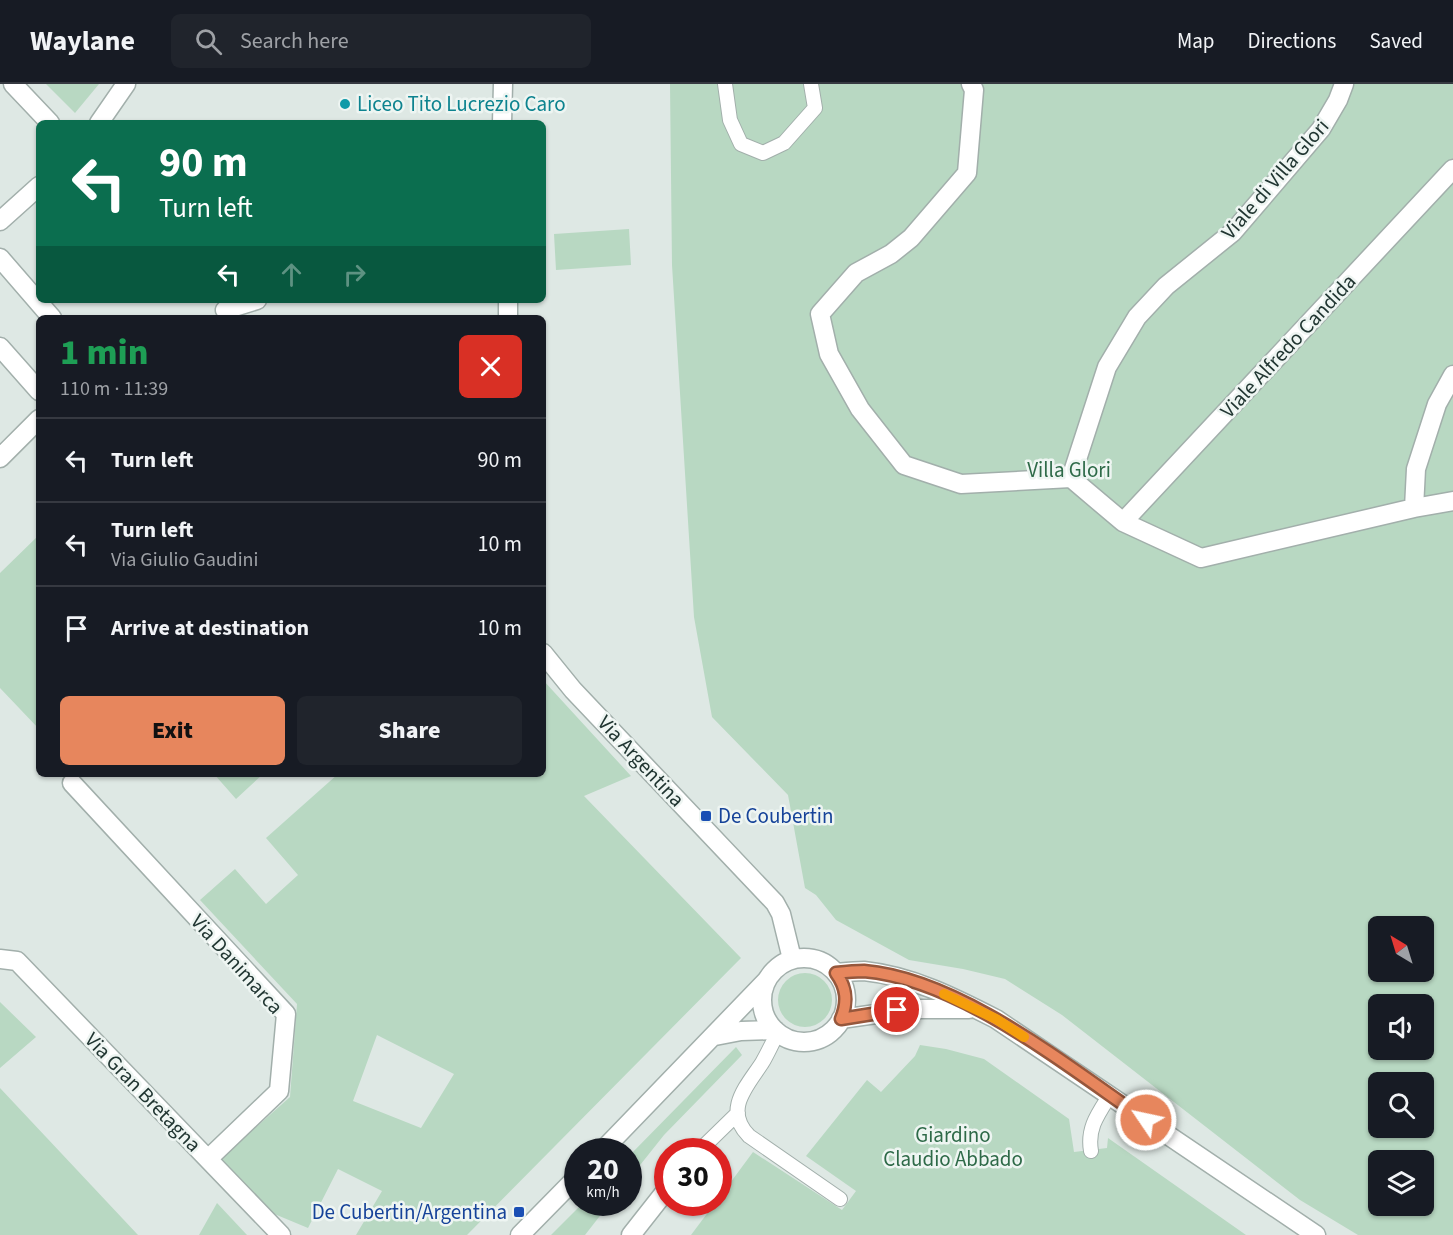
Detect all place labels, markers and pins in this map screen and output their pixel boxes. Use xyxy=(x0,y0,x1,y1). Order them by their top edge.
place label: Liceo Tito Lucrezio Caro xyxy=(357,89,566,119)
marker: Liceo Tito Lucrezio Caro xyxy=(338,97,352,111)
place label: De Coubertin xyxy=(718,801,833,831)
marker: De Coubertin xyxy=(699,809,713,823)
pin xyxy=(871,984,922,1035)
place label: De Cubertin/Argentina xyxy=(312,1197,507,1227)
marker: De Cubertin/Argentina xyxy=(512,1205,526,1219)

